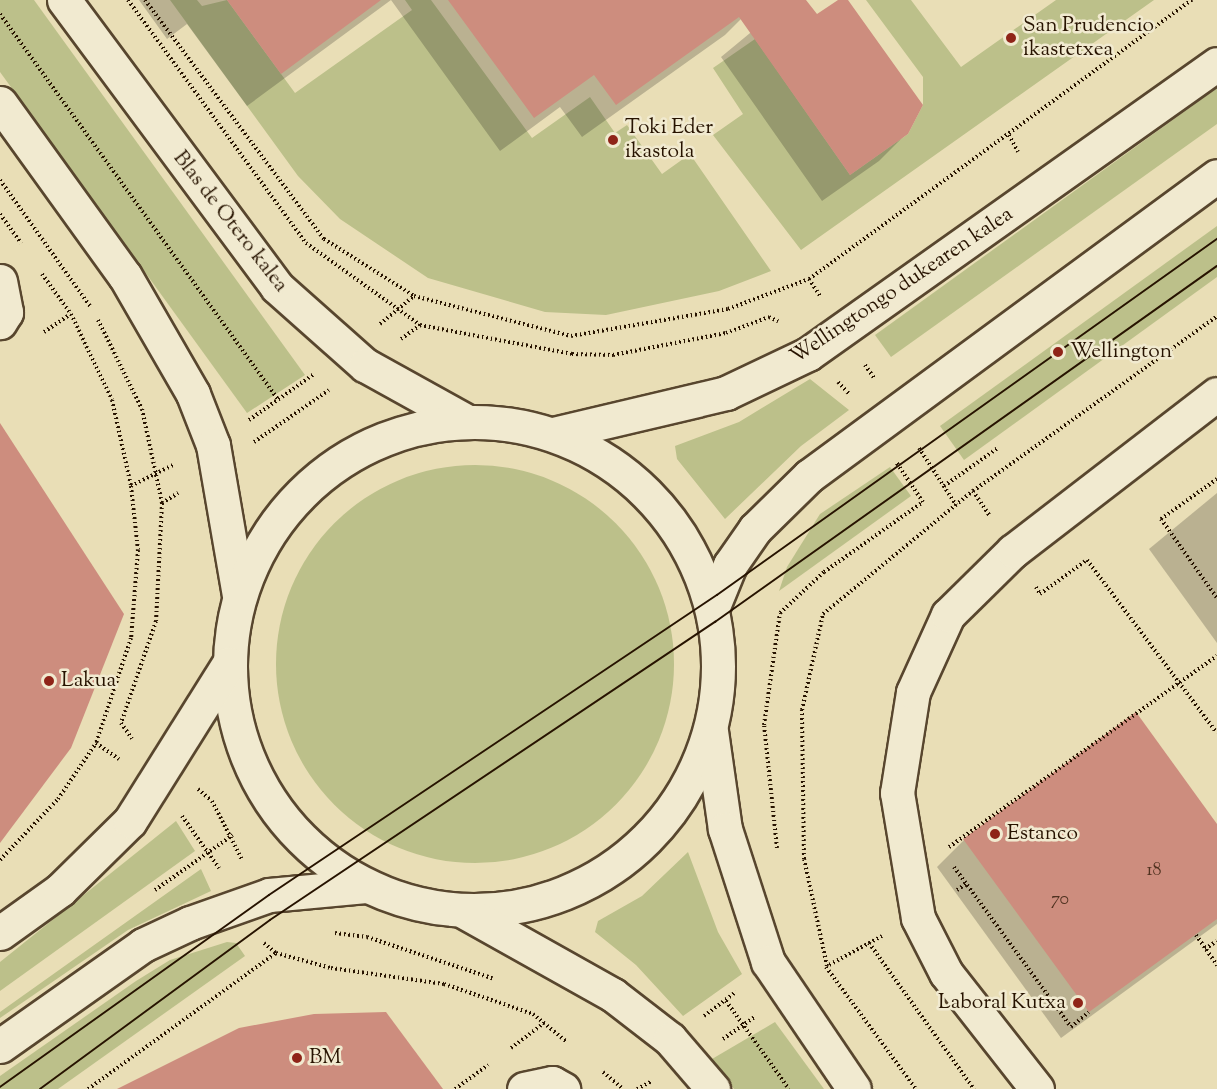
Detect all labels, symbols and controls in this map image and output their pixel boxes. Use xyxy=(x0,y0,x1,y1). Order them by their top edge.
place label: San Prudencio ikastetxea xyxy=(1023,13,1154,63)
marker: San Prudencio ikastetxea xyxy=(1004,31,1018,45)
place label: Toki Eder ikastola xyxy=(625,115,713,165)
marker: Toki Eder ikastola xyxy=(606,133,620,147)
street label: Blas de Otero kalea xyxy=(167,146,293,298)
street label: Wellingtongo dukearen kalea xyxy=(786,202,1018,370)
place label: Wellington xyxy=(1070,339,1172,365)
marker: Wellington xyxy=(1051,345,1065,359)
place label: Lakua xyxy=(61,668,116,694)
marker: Lakua xyxy=(42,674,56,688)
place label: Estanco xyxy=(1007,821,1078,847)
marker: Estanco xyxy=(988,827,1002,841)
house number: 18 xyxy=(1146,860,1162,882)
house number: 70 xyxy=(1051,889,1069,911)
place label: Laboral Kutxa xyxy=(938,990,1066,1016)
marker: Laboral Kutxa xyxy=(1071,996,1085,1010)
place label: BM xyxy=(309,1045,341,1071)
marker: BM xyxy=(290,1051,304,1065)

